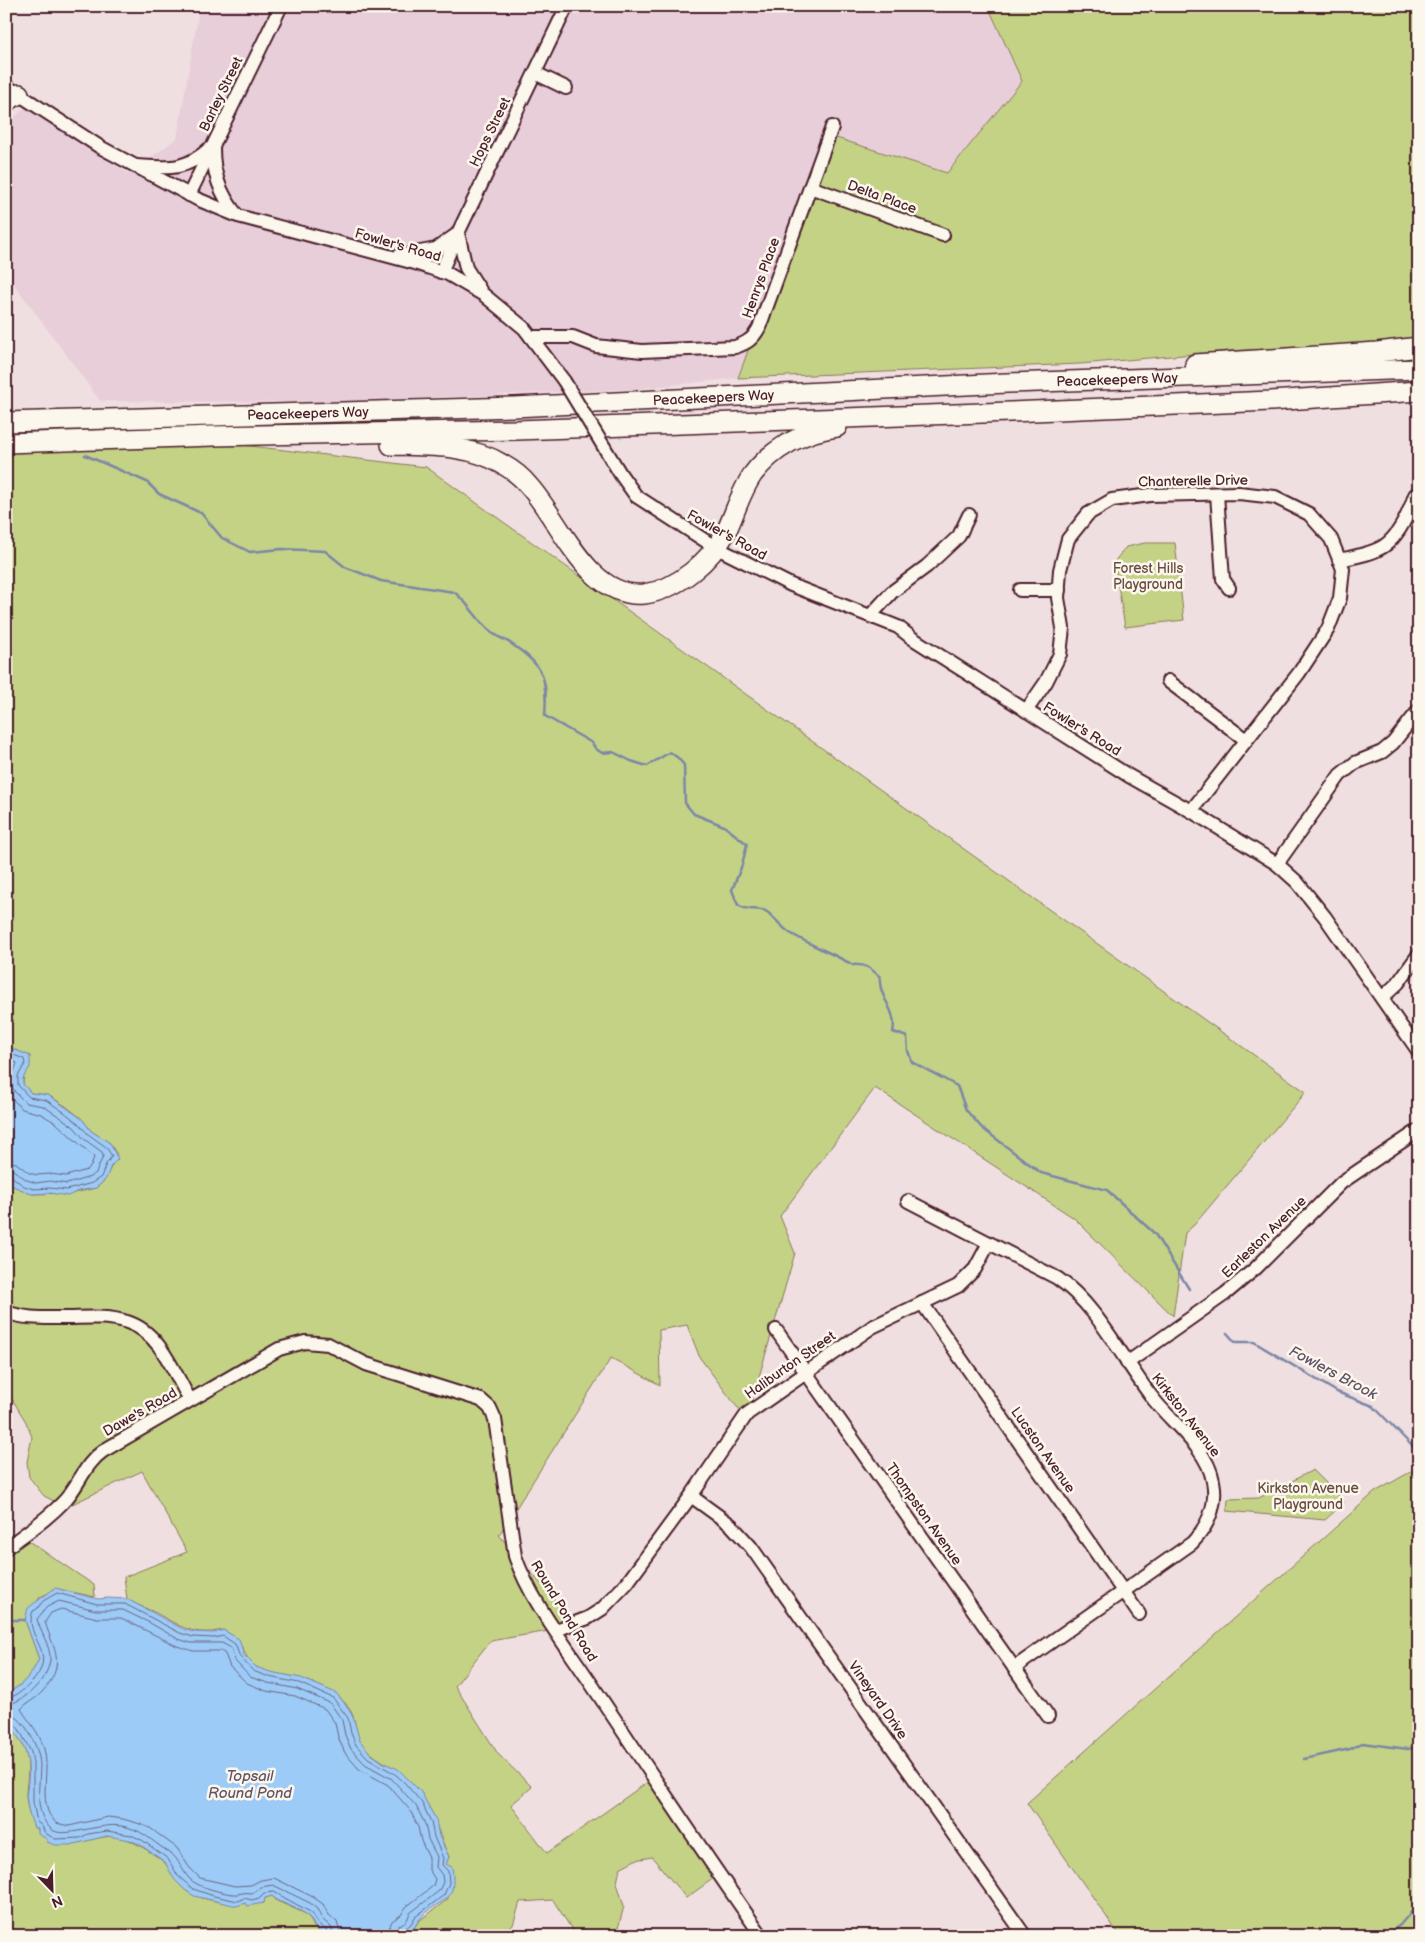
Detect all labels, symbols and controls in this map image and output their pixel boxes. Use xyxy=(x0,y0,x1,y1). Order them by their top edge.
street label: Barley Street xyxy=(196,53,247,134)
street label: Hops Street xyxy=(466,94,514,170)
street label: Delta Place xyxy=(845,177,919,217)
street label: Fowler's Road xyxy=(353,225,443,265)
street label: Henrys Place xyxy=(739,235,783,321)
street label: Peacekeepers Way xyxy=(1056,369,1179,390)
street label: Peacekeepers Way xyxy=(652,386,775,409)
street label: Peacekeepers Way xyxy=(247,403,369,423)
street label: Chanterelle Drive xyxy=(1138,472,1248,490)
street label: Fowler's Road xyxy=(684,506,770,564)
park label: Forest Hills Playground xyxy=(1113,560,1183,593)
street label: Fowler's Road xyxy=(1040,698,1124,760)
street label: Earleston Avenue xyxy=(1218,1192,1310,1282)
street label: Haliburton Street xyxy=(741,1327,839,1403)
water label: Fowlers Brook xyxy=(1286,1342,1381,1404)
street label: Kirkston Avenue xyxy=(1148,1370,1224,1460)
street label: Dawe's Road xyxy=(100,1384,180,1440)
street label: Lucston Avenue xyxy=(1007,1404,1079,1496)
street label: Thompston Avenue xyxy=(882,1460,966,1568)
park label: Kirkston Avenue Playground xyxy=(1257,1480,1359,1513)
street label: Round Pond Road xyxy=(527,1557,601,1665)
street label: Vineyard Drive xyxy=(845,1658,911,1742)
water label: Topsail Round Pond xyxy=(208,1767,292,1803)
north arrow xyxy=(28,1864,78,1914)
text: N xyxy=(49,1892,65,1911)

